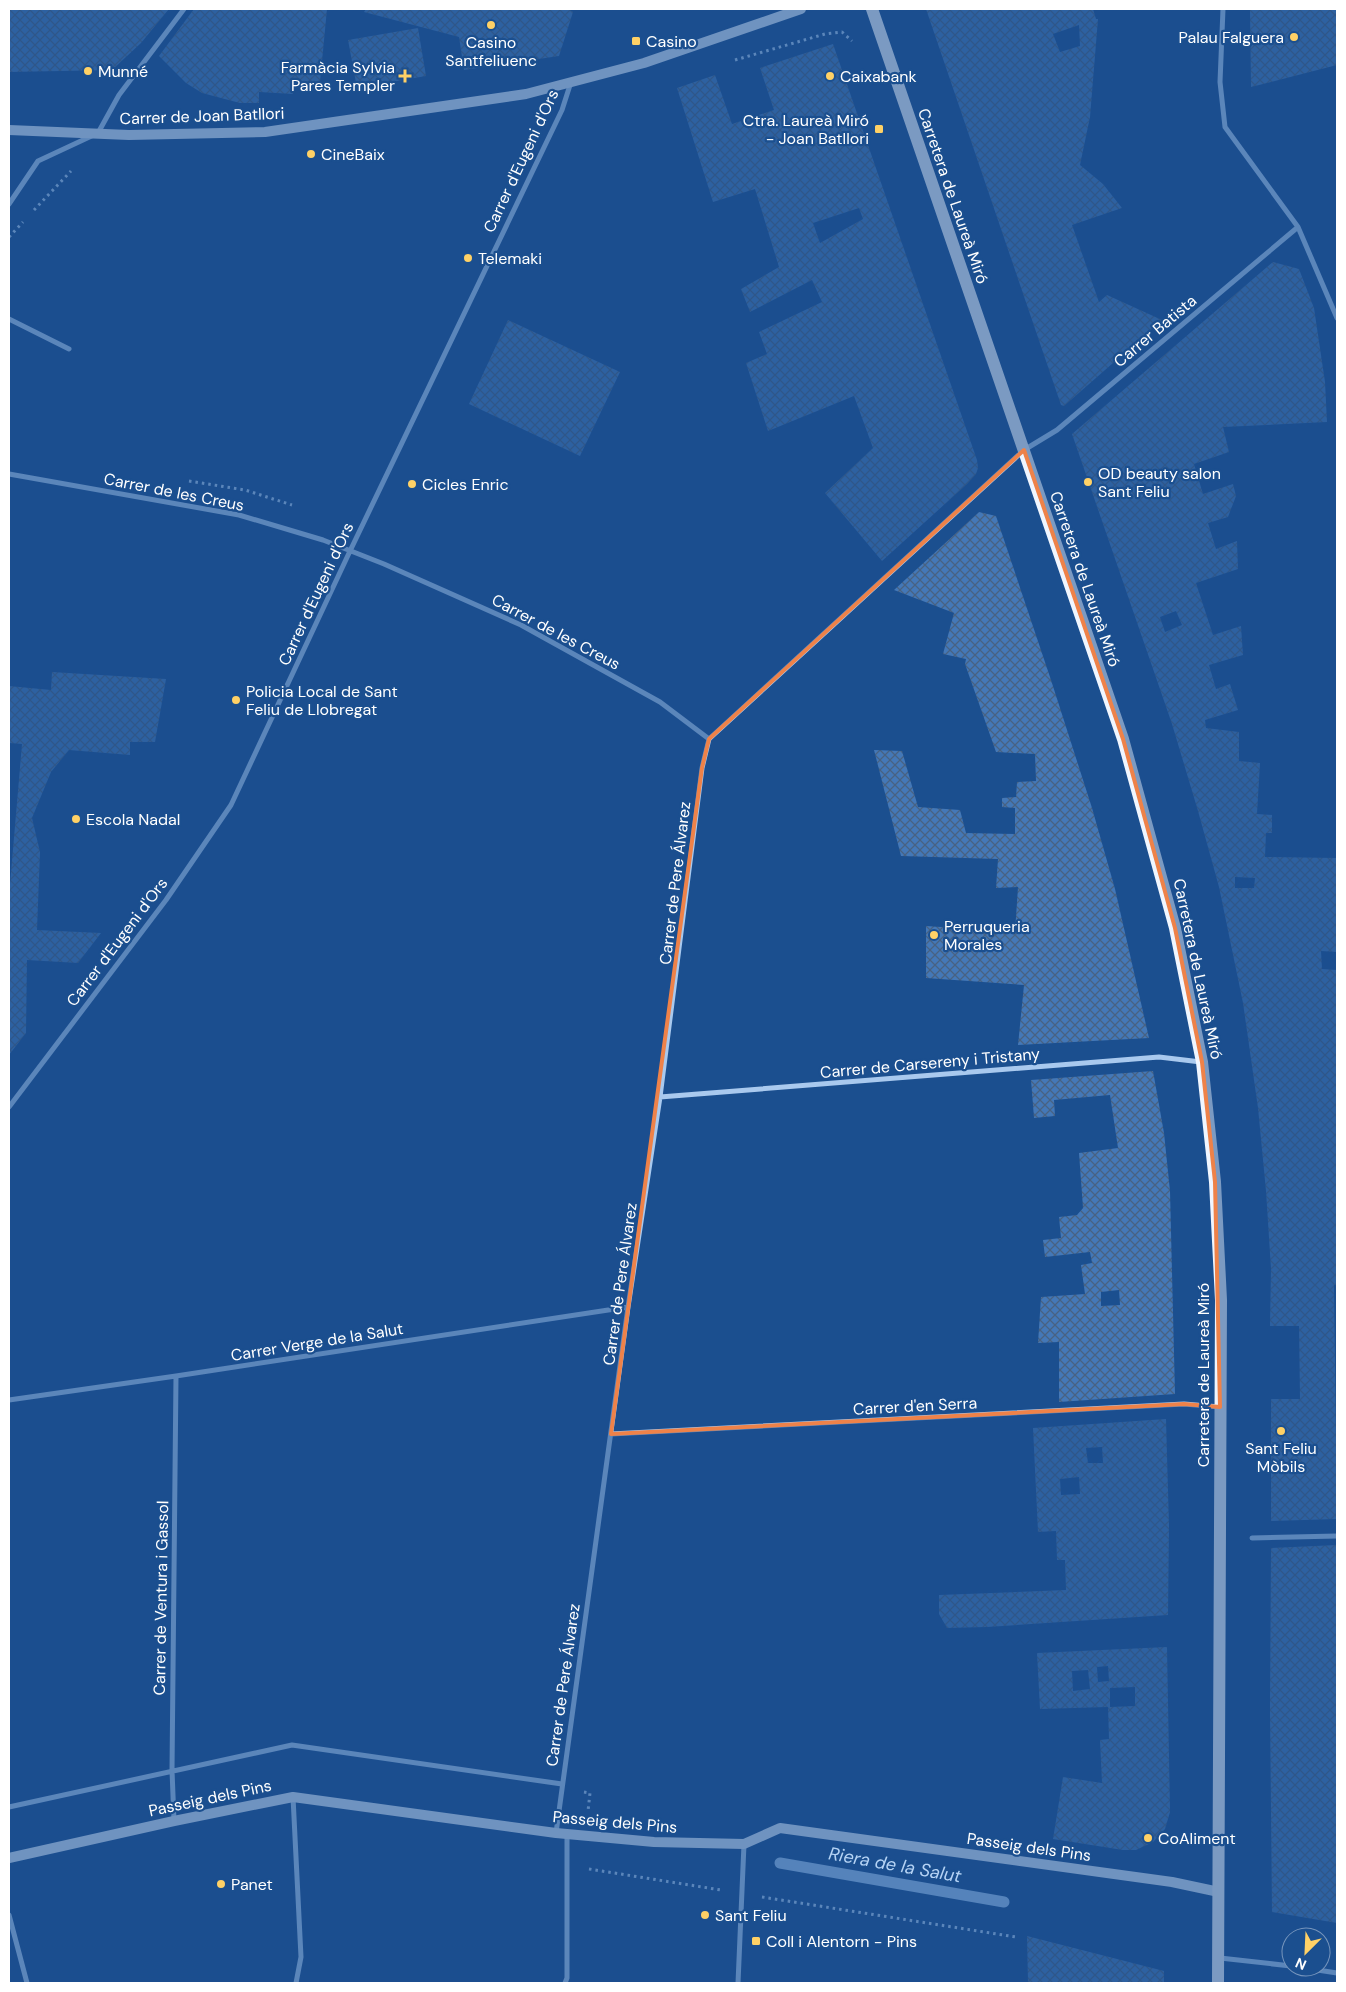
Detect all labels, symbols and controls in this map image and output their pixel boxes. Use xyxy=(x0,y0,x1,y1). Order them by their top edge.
marker: Casino Santfeliuenc xyxy=(485,19,497,31)
place label: Palau Falguera xyxy=(1179,27,1284,48)
place label: Casino xyxy=(646,31,697,52)
marker: Palau Falguera xyxy=(1288,31,1300,43)
place label: Casino Santfeliuenc xyxy=(445,32,537,71)
marker: Casino xyxy=(630,35,642,47)
place label: Farmàcia Sylvia Pares Templer xyxy=(281,57,395,96)
place label: Munné xyxy=(98,61,148,82)
marker: Munné xyxy=(82,65,94,77)
place label: Caixabank xyxy=(840,66,917,87)
marker: Farmàcia Sylvia Pares Templer xyxy=(399,70,411,82)
marker: Caixabank xyxy=(824,70,836,82)
street label: Carrer d'Eugeni d'Ors xyxy=(479,86,563,236)
street label: Carrer de Joan Batllori xyxy=(119,103,285,129)
street label: Carretera de Laureà Miró xyxy=(913,105,993,287)
place label: Ctra. Laureà Miró - Joan Batllori xyxy=(743,110,869,149)
marker: Ctra. Laureà Miró - Joan Batllori xyxy=(873,123,885,135)
place label: CineBaix xyxy=(321,144,385,165)
marker: CineBaix xyxy=(305,148,317,160)
place label: Telemaki xyxy=(478,248,542,269)
marker: Telemaki xyxy=(462,252,474,264)
street label: Carrer Batista xyxy=(1109,290,1201,372)
place label: OD beauty salon Sant Feliu xyxy=(1098,463,1221,502)
street label: Carrer de les Creus xyxy=(102,468,246,516)
place label: Cicles Enric xyxy=(422,474,509,495)
marker: OD beauty salon Sant Feliu xyxy=(1082,476,1094,488)
marker: Cicles Enric xyxy=(406,478,418,490)
street label: Carretera de Laureà Miró xyxy=(1045,488,1125,670)
street label: Carrer d'Eugeni d'Ors xyxy=(274,519,358,669)
street label: Carrer de les Creus xyxy=(488,589,624,675)
place label: Policia Local de Sant Feliu de Llobregat xyxy=(246,681,398,720)
marker: Policia Local de Sant Feliu de Llobregat xyxy=(230,694,242,706)
street label: Carrer de Pere Álvarez xyxy=(655,800,695,966)
place label: Escola Nadal xyxy=(86,809,180,830)
marker: Escola Nadal xyxy=(70,813,82,825)
street label: Carrer d'Eugeni d'Ors xyxy=(62,874,172,1010)
street label: Carretera de Laureà Miró xyxy=(1169,877,1227,1061)
place label: Perruqueria Morales xyxy=(944,916,1030,955)
marker: Perruqueria Morales xyxy=(928,929,940,941)
street label: Carrer de Carsereny i Tristany xyxy=(819,1043,1041,1083)
street label: Carrer de Pere Álvarez xyxy=(598,1201,642,1367)
street label: Carretera de Laureà Miró xyxy=(1193,1283,1214,1467)
street label: Carrer Verge de la Salut xyxy=(229,1318,405,1366)
street label: Carrer d'en Serra xyxy=(852,1392,978,1420)
marker: Sant Feliu Mòbils xyxy=(1275,1425,1287,1437)
place label: Sant Feliu Mòbils xyxy=(1245,1438,1317,1477)
street label: Carrer de Ventura i Gassol xyxy=(149,1500,173,1696)
street label: Carrer de Pere Álvarez xyxy=(541,1602,585,1768)
street label: Passeig dels Pins xyxy=(147,1775,273,1821)
street label: Passeig dels Pins xyxy=(552,1806,678,1838)
street label: Passeig dels Pins xyxy=(966,1828,1092,1866)
place label: CoAliment xyxy=(1158,1828,1236,1849)
marker: CoAliment xyxy=(1142,1832,1154,1844)
water label: Riera de la Salut xyxy=(827,1842,964,1889)
place label: Panet xyxy=(231,1874,273,1895)
marker: Panet xyxy=(215,1878,227,1890)
place label: Sant Feliu xyxy=(715,1905,787,1926)
marker: Sant Feliu xyxy=(699,1909,711,1921)
north arrow xyxy=(1281,1927,1331,1977)
place label: Coll i Alentorn - Pins xyxy=(766,1931,917,1952)
marker: Coll i Alentorn - Pins xyxy=(750,1935,762,1947)
text: N xyxy=(1292,1954,1309,1974)

